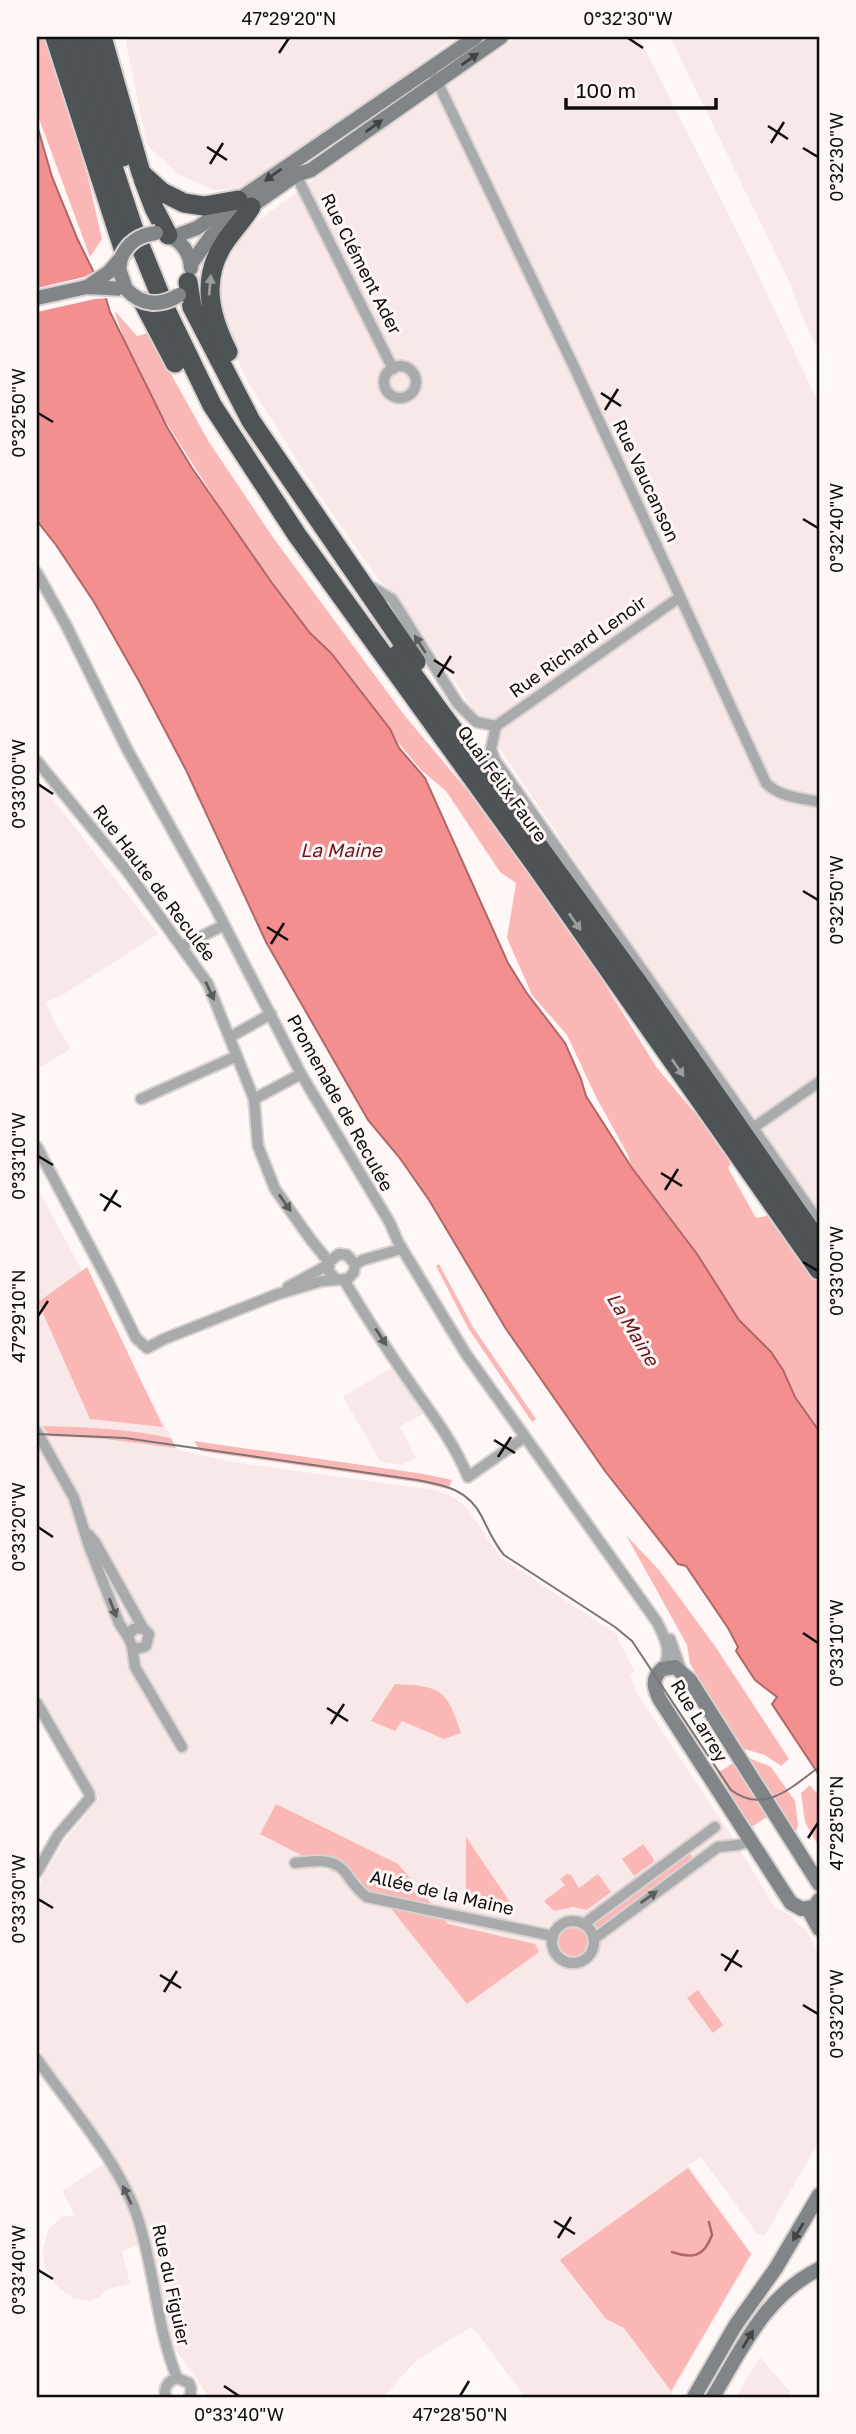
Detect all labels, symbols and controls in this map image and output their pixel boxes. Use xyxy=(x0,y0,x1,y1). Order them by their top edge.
text: 47°29'20"N xyxy=(241,7,337,29)
text: 0°32'30"W xyxy=(583,7,673,29)
one-way arrow xyxy=(460,53,479,66)
scale bar xyxy=(566,66,716,110)
text: 100 m xyxy=(576,77,636,103)
text: 0°32'30"W xyxy=(825,112,847,202)
one-way arrow xyxy=(365,119,383,133)
one-way arrow xyxy=(264,167,282,181)
street label: Rue Clément Ader xyxy=(317,189,407,338)
one-way arrow xyxy=(205,274,216,296)
text: 0°32'50"W xyxy=(7,368,29,458)
street label: Rue Vaucanson xyxy=(609,416,685,545)
text: 0°32'40"W xyxy=(825,483,847,573)
street label: Rue Richard Lenoir xyxy=(505,591,650,702)
one-way arrow xyxy=(414,634,427,653)
street label: Quai Félix Faure xyxy=(453,721,552,846)
text: 0°33'00"W xyxy=(7,739,29,829)
street label: Rue Haute de Reculée xyxy=(89,800,221,965)
water label: La Maine xyxy=(300,838,384,861)
text: 0°32'50"W xyxy=(825,855,847,945)
one-way arrow xyxy=(568,913,582,931)
one-way arrow xyxy=(204,981,216,1001)
street label: Promenade de Reculée xyxy=(283,1010,399,1195)
one-way arrow xyxy=(671,1059,685,1077)
text: 0°33'10"W xyxy=(7,1112,29,1200)
one-way arrow xyxy=(278,1194,292,1212)
text: 0°33'00"W xyxy=(825,1226,847,1316)
text: 47°29'10"N xyxy=(7,1269,29,1363)
water label: La Maine xyxy=(603,1288,665,1371)
one-way arrow xyxy=(375,1328,388,1347)
text: 0°33'20"W xyxy=(7,1482,29,1572)
one-way arrow xyxy=(108,1598,119,1619)
text: 0°33'10"W xyxy=(825,1599,847,1687)
street label: Rue Larrey xyxy=(667,1675,733,1766)
text: 47°28'50"N xyxy=(825,1775,847,1871)
text: 0°33'30"W xyxy=(7,1854,29,1944)
street label: Allée de la Maine xyxy=(368,1865,516,1919)
one-way arrow xyxy=(640,1890,658,1904)
text: 0°33'20"W xyxy=(825,1969,847,2059)
one-way arrow xyxy=(121,2185,133,2205)
street label: Rue du Figuier xyxy=(148,2222,196,2348)
one-way arrow xyxy=(791,2222,804,2241)
text: 0°33'40"W xyxy=(7,2225,29,2315)
one-way arrow xyxy=(741,2329,754,2348)
text: 0°33'40"W xyxy=(194,2403,284,2425)
text: 47°28'50"N xyxy=(412,2403,508,2425)

